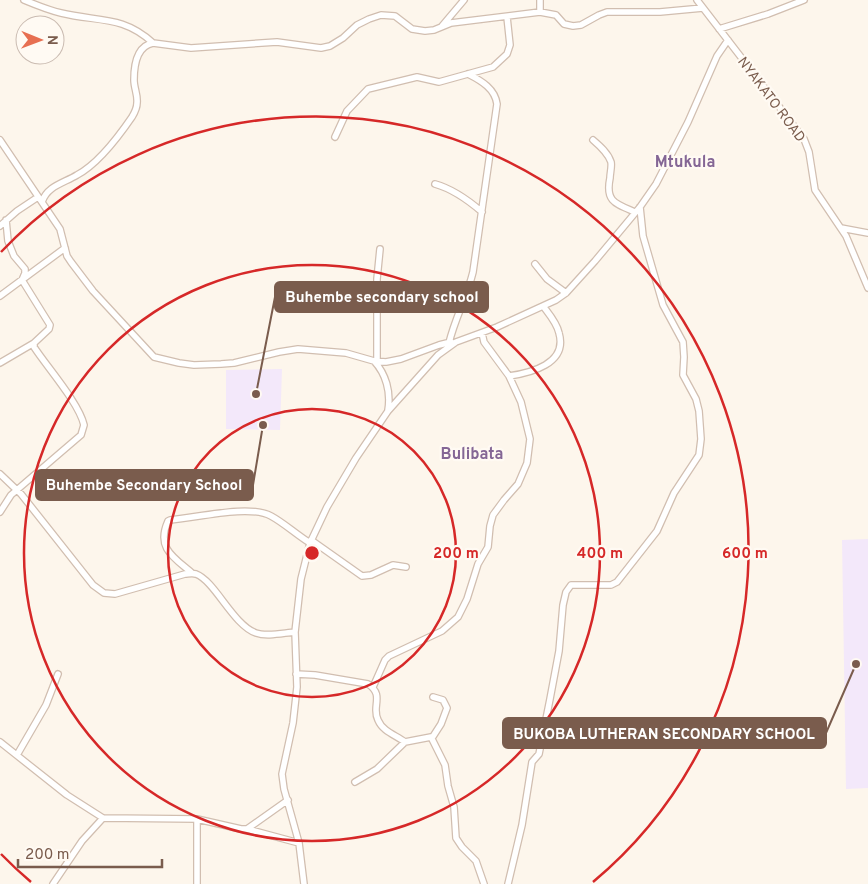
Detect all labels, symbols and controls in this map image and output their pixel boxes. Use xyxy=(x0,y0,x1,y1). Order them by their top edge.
north arrow xyxy=(15,15,65,65)
text: N xyxy=(43,35,60,45)
street label: NYAKATO ROAD xyxy=(733,54,808,146)
district label: Mtukula xyxy=(655,153,715,173)
callout: Buhembe secondary school xyxy=(275,282,488,312)
text: Buhembe secondary school xyxy=(285,289,479,308)
district label: Bulibata xyxy=(441,445,503,465)
callout: Buhembe Secondary School xyxy=(36,470,253,500)
text: Buhembe Secondary School xyxy=(46,477,242,496)
centre of rings xyxy=(303,544,321,562)
text: 200 m xyxy=(433,545,479,564)
text: 400 m xyxy=(577,545,623,564)
text: 600 m xyxy=(722,545,768,564)
callout: BUKOBA LUTHERAN SECONDARY SCHOOL xyxy=(503,718,826,748)
text: BUKOBA LUTHERAN SECONDARY SCHOOL xyxy=(513,726,815,745)
scale bar xyxy=(18,836,161,868)
text: 200 m xyxy=(25,846,70,865)

